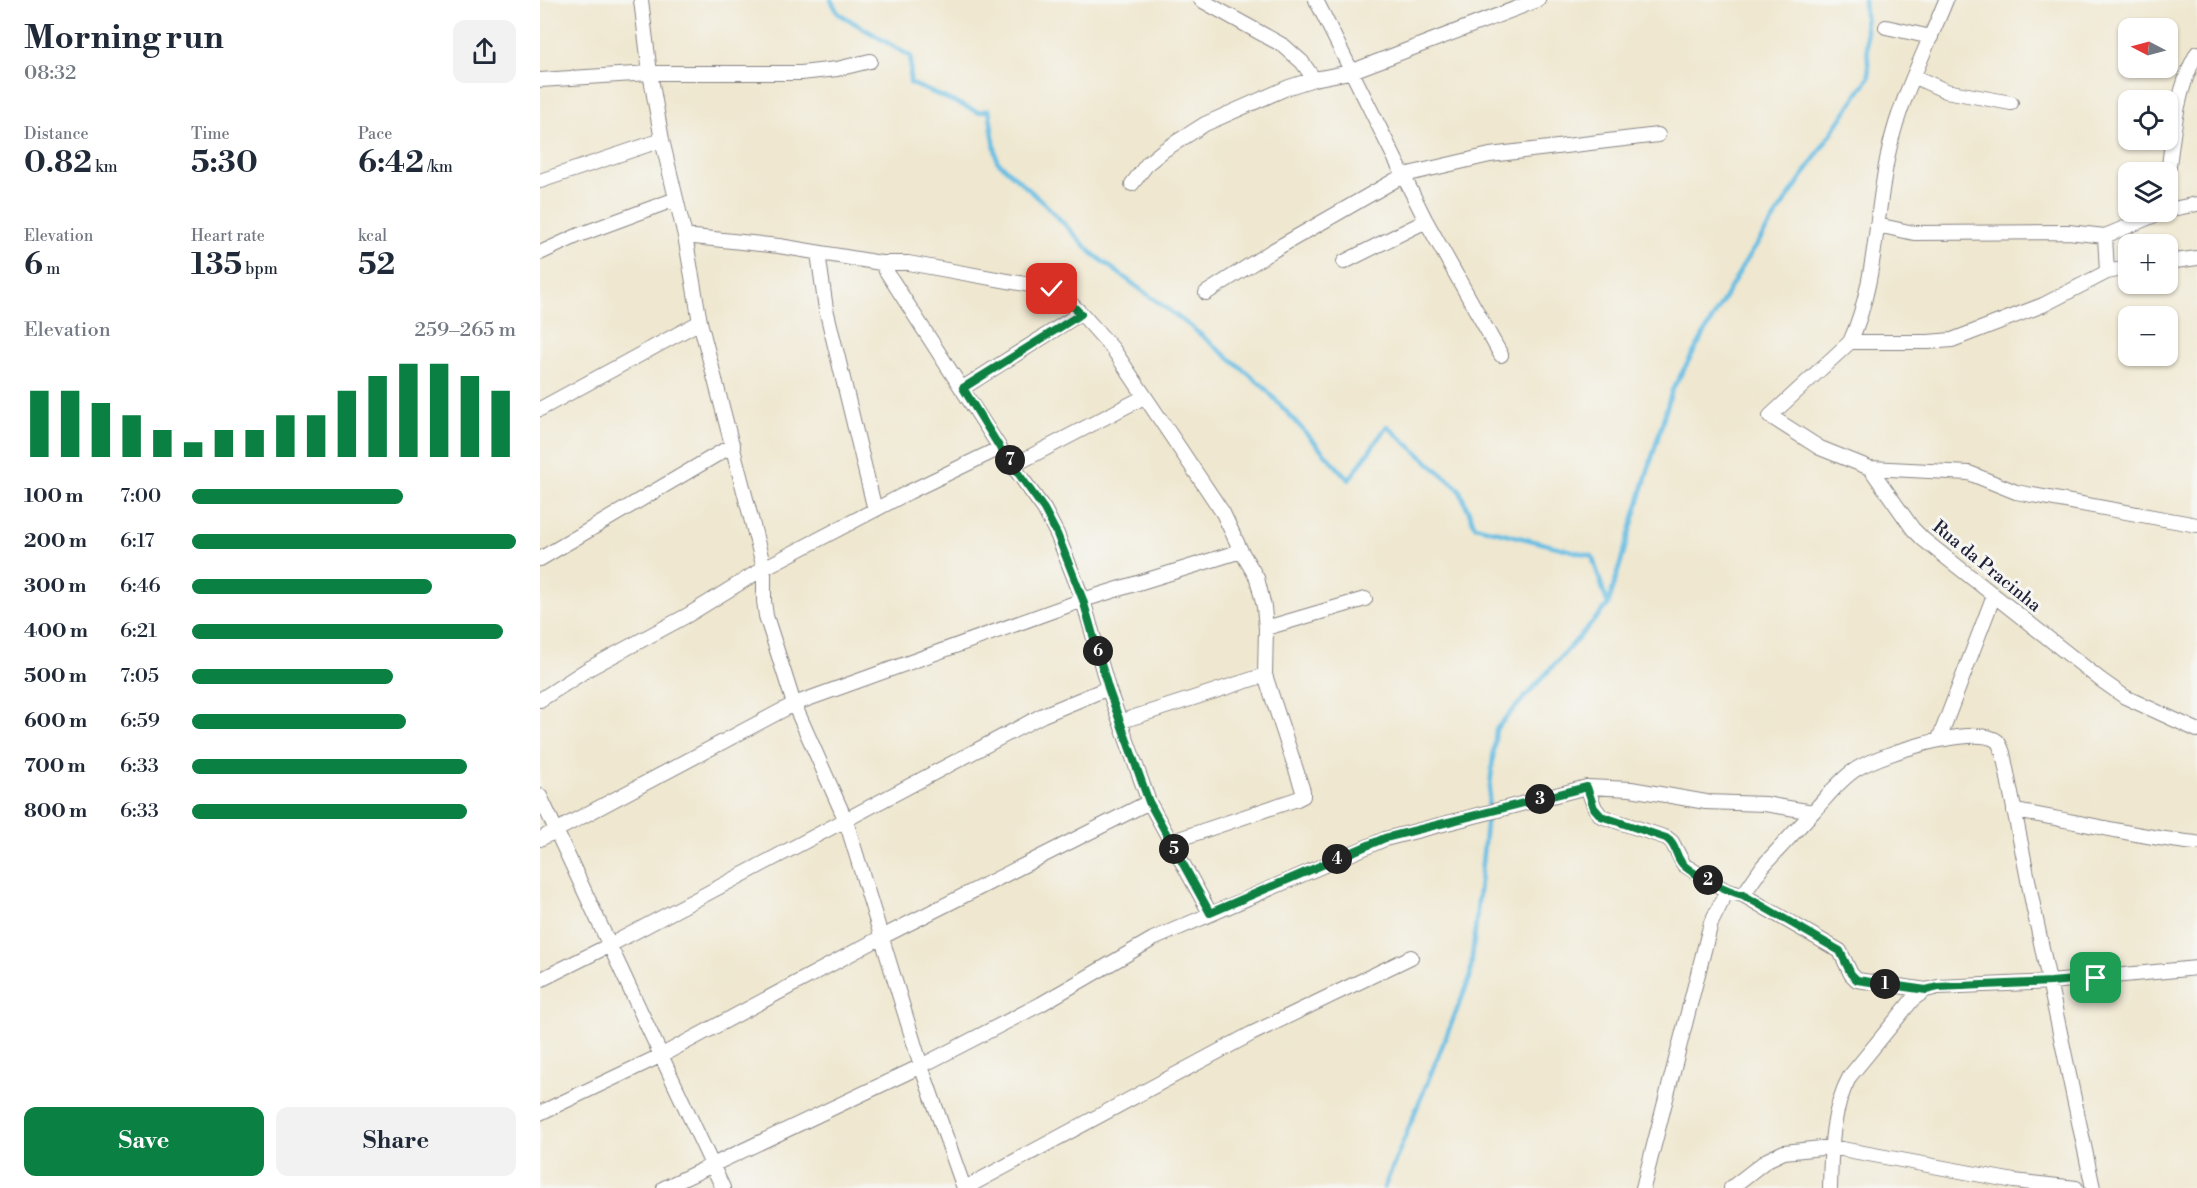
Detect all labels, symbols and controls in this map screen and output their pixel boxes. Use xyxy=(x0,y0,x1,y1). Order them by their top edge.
text: Morning run xyxy=(24,18,224,59)
north arrow xyxy=(2118,18,2178,78)
map controls xyxy=(2118,18,2178,366)
button: share xyxy=(453,20,516,83)
text: 08:32 xyxy=(24,61,76,86)
button: locate xyxy=(2118,90,2178,150)
text: Distance xyxy=(24,124,89,144)
text: Time xyxy=(191,124,230,144)
text: Pace xyxy=(358,124,392,144)
text: 0.82 xyxy=(24,144,92,182)
text: 5:30 xyxy=(191,144,258,182)
text: 6:42 xyxy=(358,144,424,182)
text: km xyxy=(92,157,118,177)
text: /km xyxy=(424,157,453,177)
button: layers xyxy=(2118,162,2178,222)
text: Elevation xyxy=(24,226,93,246)
text: Heart rate xyxy=(191,226,265,246)
text: kcal xyxy=(358,226,387,246)
button: + xyxy=(2118,234,2178,294)
text: 6 xyxy=(24,246,43,284)
text: 135 xyxy=(191,246,242,284)
text: 52 xyxy=(358,246,395,284)
text: m xyxy=(43,259,60,279)
text: bpm xyxy=(242,259,278,279)
pin xyxy=(1026,263,1077,314)
icon: check xyxy=(1035,272,1068,305)
button: − xyxy=(2118,306,2178,366)
text: Elevation xyxy=(24,318,111,343)
text: 259–265 m xyxy=(415,318,516,343)
pin: 7 xyxy=(995,445,1025,475)
text: 7 xyxy=(1005,450,1015,470)
text: 100 m xyxy=(24,484,83,509)
text: 7:00 xyxy=(120,484,161,509)
street label: Rua da Pracinha xyxy=(1928,516,2046,618)
text: 200 m xyxy=(24,529,87,554)
text: 6:17 xyxy=(120,529,154,554)
text: 300 m xyxy=(24,574,87,599)
text: 6:46 xyxy=(120,574,161,599)
text: 400 m xyxy=(24,619,88,644)
text: 6:21 xyxy=(120,619,157,644)
pin: 6 xyxy=(1083,636,1113,666)
text: 6 xyxy=(1093,641,1103,661)
text: 500 m xyxy=(24,664,87,689)
text: 7:05 xyxy=(120,664,159,689)
text: 600 m xyxy=(24,709,87,734)
text: 6:59 xyxy=(120,709,160,734)
text: 700 m xyxy=(24,754,86,779)
text: 6:33 xyxy=(120,754,159,779)
pin: 3 xyxy=(1525,784,1555,814)
text: 3 xyxy=(1535,789,1545,809)
text: 800 m xyxy=(24,799,87,824)
text: 6:33 xyxy=(120,799,159,824)
pin: 5 xyxy=(1159,834,1189,864)
text: 5 xyxy=(1169,839,1179,859)
pin: 4 xyxy=(1322,844,1352,874)
text: 4 xyxy=(1332,849,1342,869)
pin: 2 xyxy=(1693,865,1723,895)
text: 2 xyxy=(1703,870,1713,890)
pin xyxy=(2070,952,2121,1003)
icon: arrive xyxy=(2079,961,2112,994)
pin: 1 xyxy=(1870,969,1900,999)
text: 1 xyxy=(1881,974,1889,994)
button: Save xyxy=(24,1107,264,1176)
button: Share xyxy=(276,1107,516,1176)

